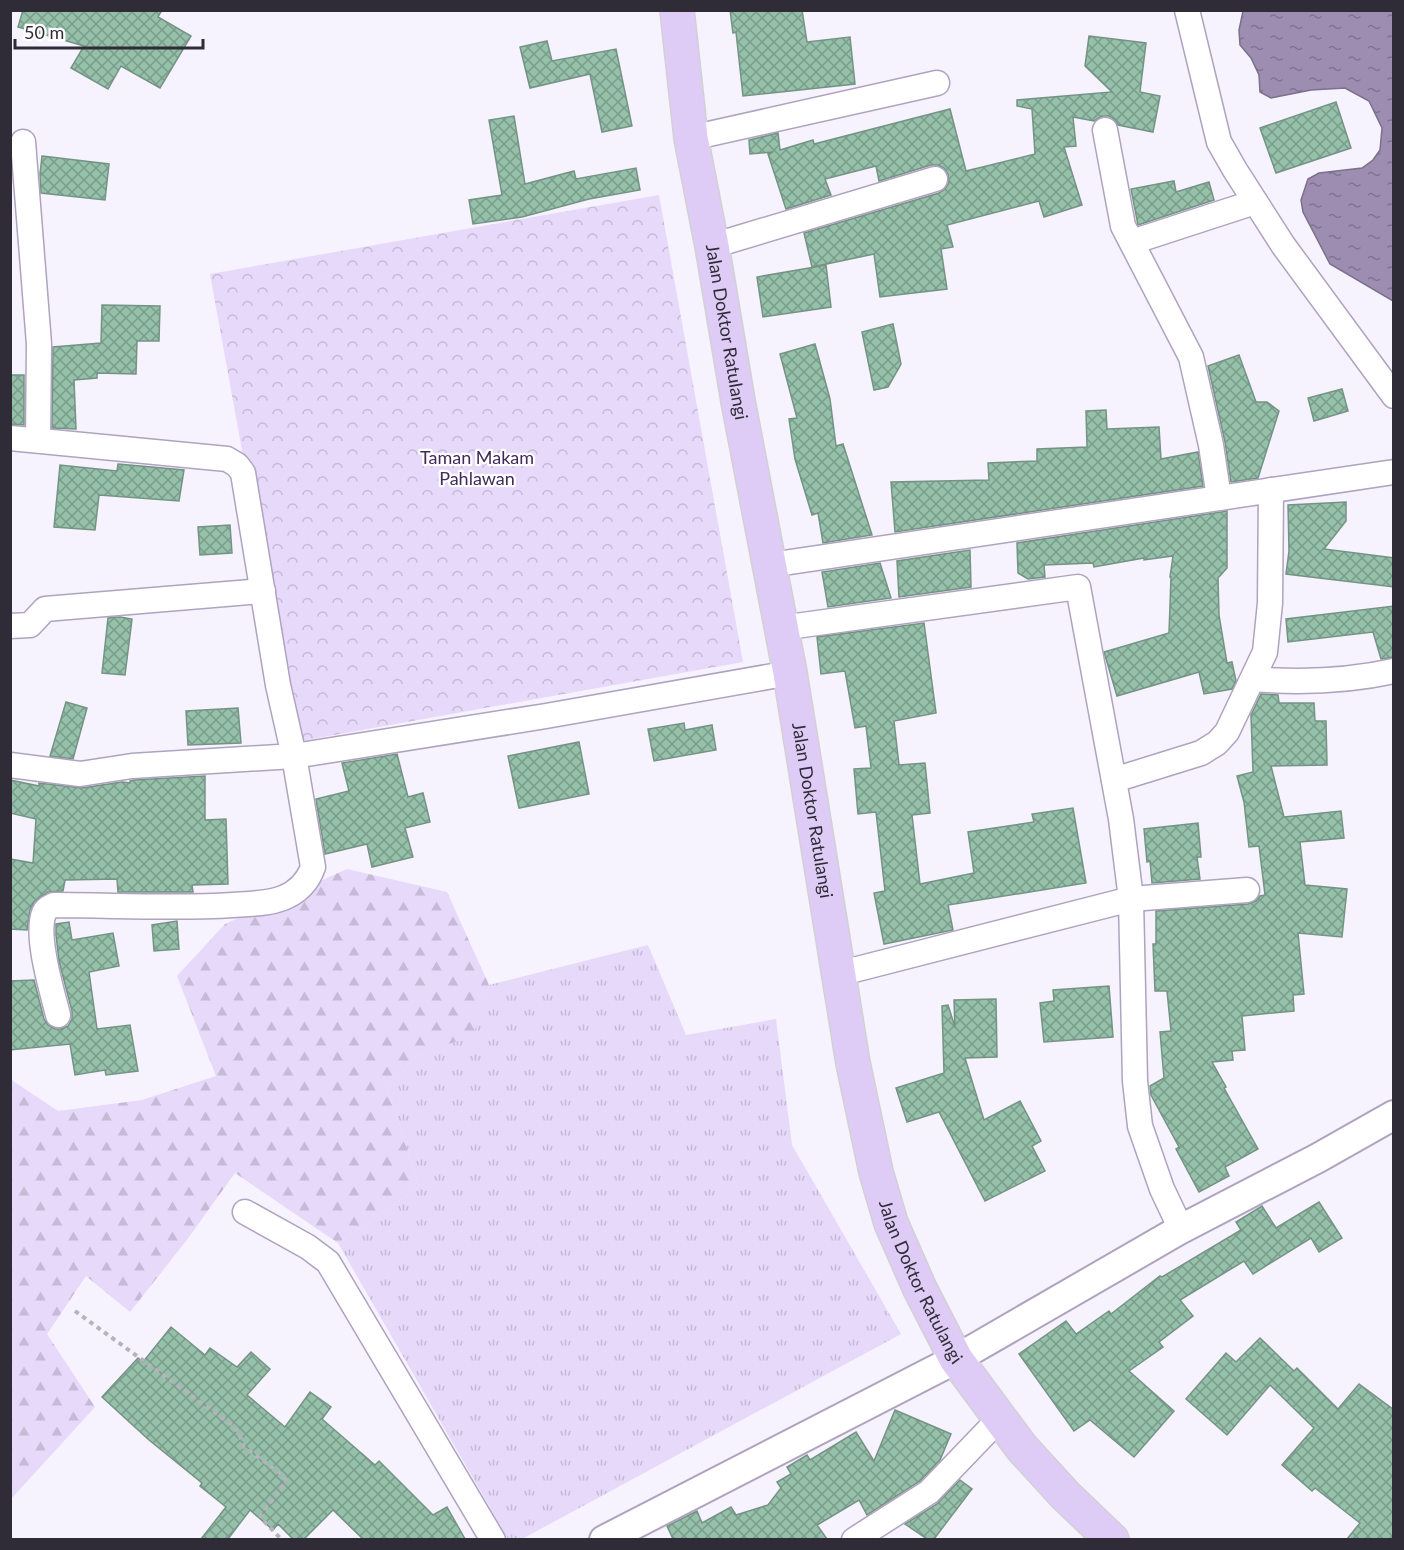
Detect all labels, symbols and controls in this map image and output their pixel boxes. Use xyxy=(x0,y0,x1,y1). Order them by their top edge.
scale bar xyxy=(15,12,202,50)
text: 50 m xyxy=(24,21,64,43)
street label: Jalan Doktor Ratulangi xyxy=(702,242,753,422)
park label: Taman Makam Pahlawan xyxy=(420,446,534,489)
street label: Jalan Doktor Ratulangi xyxy=(788,721,838,900)
street label: Jalan Doktor Ratulangi xyxy=(875,1197,968,1368)

